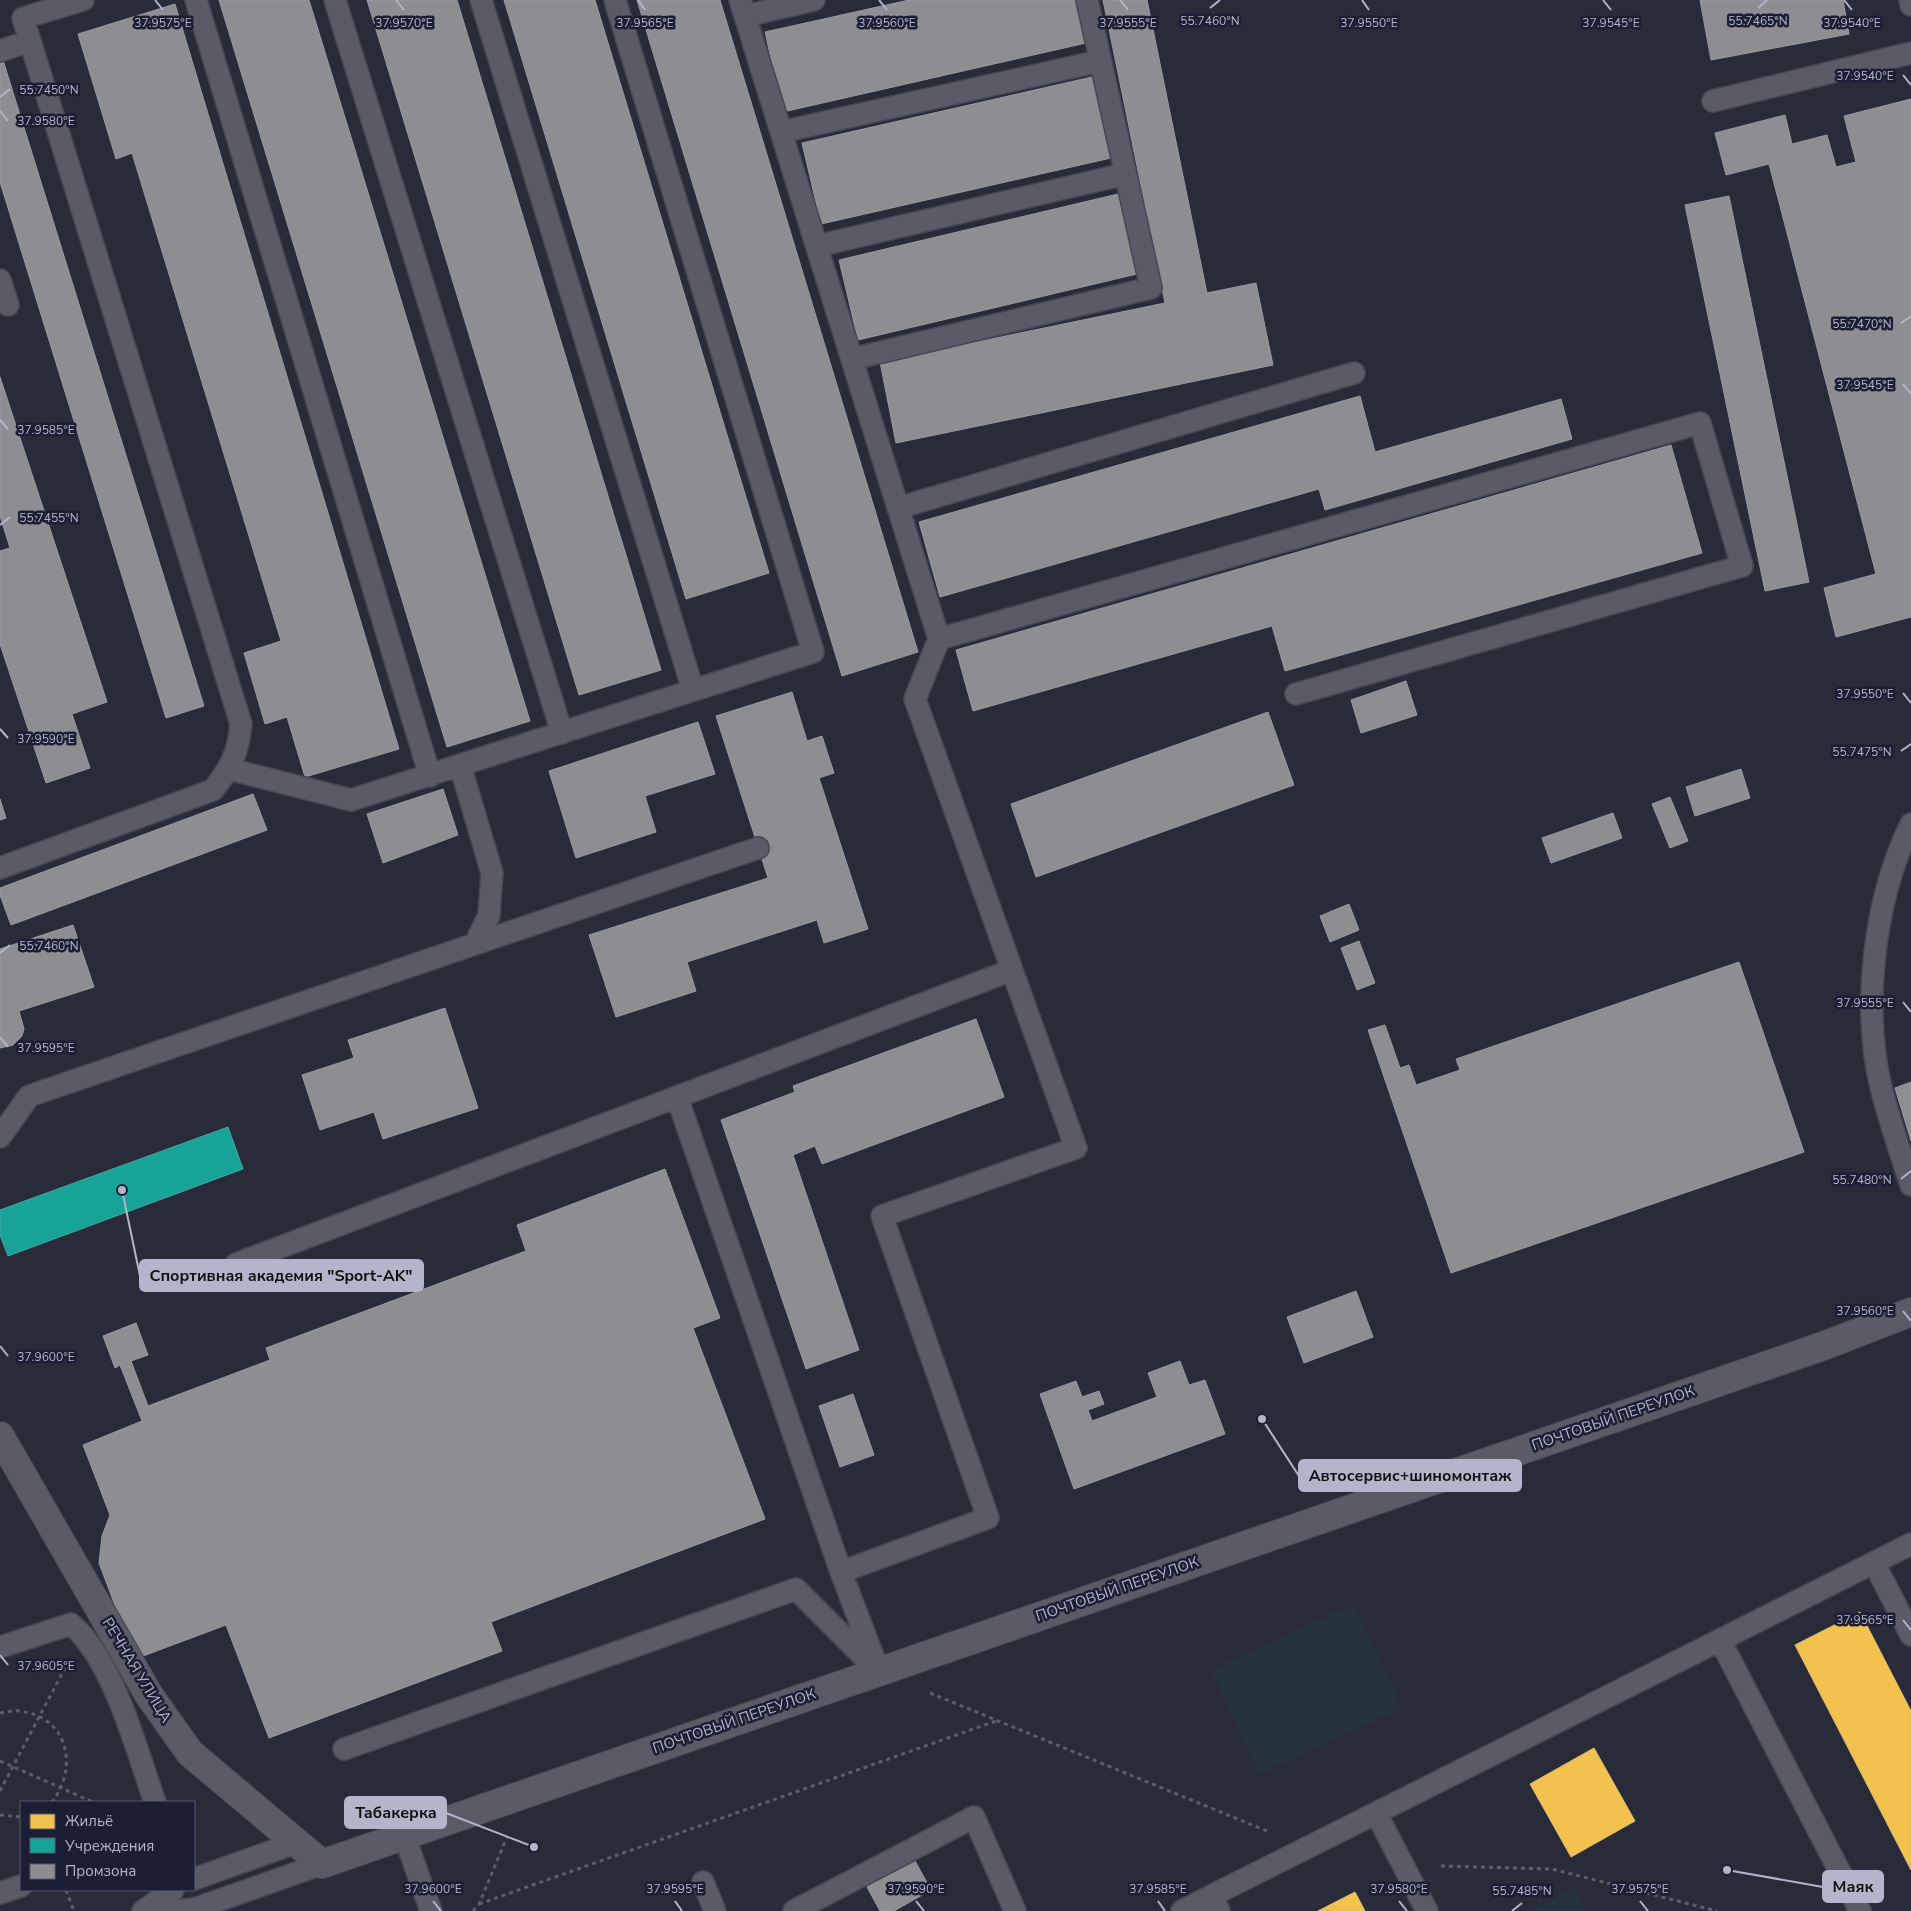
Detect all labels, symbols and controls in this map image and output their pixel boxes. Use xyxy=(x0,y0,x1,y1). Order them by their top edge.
text: 55.7460°N xyxy=(1180,13,1240,29)
text: 55.7465°N xyxy=(1728,13,1788,29)
text: 37.9575°E xyxy=(134,15,192,31)
text: 37.9570°E xyxy=(375,15,433,31)
text: 37.9565°E xyxy=(616,15,674,31)
text: 37.9560°E xyxy=(858,15,916,31)
text: 37.9555°E xyxy=(1099,15,1157,31)
text: 37.9550°E xyxy=(1340,15,1398,31)
text: 37.9545°E xyxy=(1582,15,1640,31)
text: 37.9540°E xyxy=(1823,15,1881,31)
text: 37.9540°E xyxy=(1836,68,1894,84)
text: 55.7450°N xyxy=(19,82,79,98)
text: 37.9580°E xyxy=(17,113,75,129)
text: 55.7470°N xyxy=(1832,316,1892,332)
text: 37.9545°E xyxy=(1836,377,1894,393)
text: 37.9585°E xyxy=(17,422,75,438)
text: 55.7455°N xyxy=(19,510,79,526)
text: 37.9550°E xyxy=(1836,686,1894,702)
text: 37.9590°E xyxy=(17,731,75,747)
text: 55.7475°N xyxy=(1832,744,1892,760)
text: 55.7460°N xyxy=(19,938,79,954)
text: 37.9555°E xyxy=(1836,995,1894,1011)
text: 37.9595°E xyxy=(17,1040,75,1056)
text: 55.7480°N xyxy=(1832,1172,1892,1188)
callout: Спортивная академия "Sport-AK" xyxy=(140,1260,423,1291)
text: Спортивная академия "Sport-AK" xyxy=(150,1265,412,1287)
text: 37.9560°E xyxy=(1836,1303,1894,1319)
text: 37.9600°E xyxy=(17,1349,75,1365)
street label: ПОЧТОВЫЙ ПЕРЕУЛОК xyxy=(1529,1381,1697,1455)
callout: Автосервис+шиномонтаж xyxy=(1299,1460,1521,1491)
text: Автосервис+шиномонтаж xyxy=(1309,1465,1512,1487)
street label: ПОЧТОВЫЙ ПЕРЕУЛОК xyxy=(1033,1552,1201,1626)
text: 37.9565°E xyxy=(1836,1612,1894,1628)
street label: РЕЧНАЯ УЛИЦА xyxy=(98,1614,176,1726)
text: 37.9605°E xyxy=(17,1658,75,1674)
street label: ПОЧТОВЫЙ ПЕРЕУЛОК xyxy=(650,1684,818,1758)
callout: Табакерка xyxy=(345,1797,446,1828)
legend xyxy=(20,1801,195,1891)
text: Табакерка xyxy=(355,1802,437,1824)
text: Жильё xyxy=(65,1811,113,1831)
text: Учреждения xyxy=(64,1836,154,1856)
text: Промзона xyxy=(65,1861,136,1881)
callout: Маяк xyxy=(1823,1871,1883,1902)
text: Маяк xyxy=(1833,1876,1874,1898)
text: 37.9600°E xyxy=(404,1881,462,1897)
text: 37.9595°E xyxy=(646,1881,704,1897)
text: 37.9590°E xyxy=(887,1881,945,1897)
text: 37.9585°E xyxy=(1129,1881,1187,1897)
text: 37.9580°E xyxy=(1370,1881,1428,1897)
text: 37.9575°E xyxy=(1611,1881,1669,1897)
text: 55.7485°N xyxy=(1492,1883,1552,1899)

